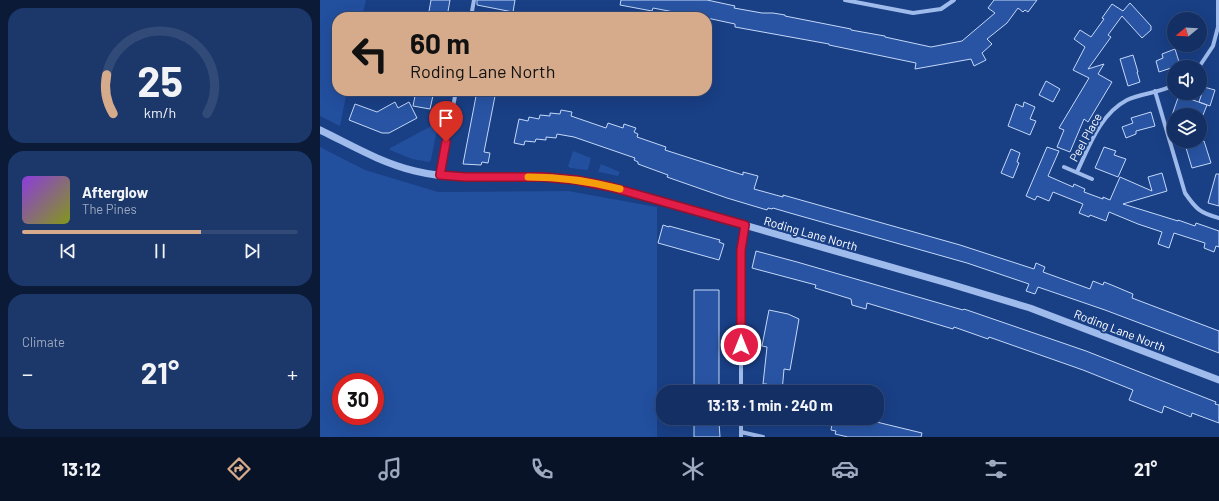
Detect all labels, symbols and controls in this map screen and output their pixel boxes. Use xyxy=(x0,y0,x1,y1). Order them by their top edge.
north arrow xyxy=(1167,12,1207,52)
map controls xyxy=(1167,12,1207,148)
text: 60 m xyxy=(410,26,470,60)
icon: left xyxy=(344,28,396,80)
text: 25 xyxy=(137,54,183,104)
text: Roding Lane North xyxy=(410,60,555,82)
button: sound xyxy=(1167,60,1207,100)
pin xyxy=(429,101,463,142)
text: km/h xyxy=(144,103,176,120)
icon: arrive xyxy=(435,107,457,129)
button: layers xyxy=(1167,108,1207,148)
street label: Peel Place xyxy=(1066,110,1104,164)
text: Afterglow xyxy=(82,183,148,201)
text: The Pines xyxy=(82,201,137,217)
street label: Roding Lane North xyxy=(762,213,860,253)
icon: previous xyxy=(57,240,79,262)
icon: pause xyxy=(149,240,171,262)
icon: next xyxy=(241,240,263,262)
street label: Roding Lane North xyxy=(1072,306,1168,354)
position arrow xyxy=(720,324,762,366)
text: Climate xyxy=(22,334,65,350)
text: 21° xyxy=(141,354,179,390)
text: − xyxy=(22,360,33,386)
text: + xyxy=(287,360,298,386)
speed limit sign: 30 xyxy=(332,373,384,425)
text: 13:13 · 1 min · 240 m xyxy=(707,396,833,414)
icon: directions xyxy=(225,455,253,483)
icon: music xyxy=(376,455,404,483)
icon: phone xyxy=(528,455,556,483)
icon: climate xyxy=(679,455,707,483)
icon: car xyxy=(831,455,859,483)
icon: filters xyxy=(982,455,1010,483)
text: 13:12 xyxy=(62,458,101,480)
text: 21° xyxy=(1134,458,1157,480)

